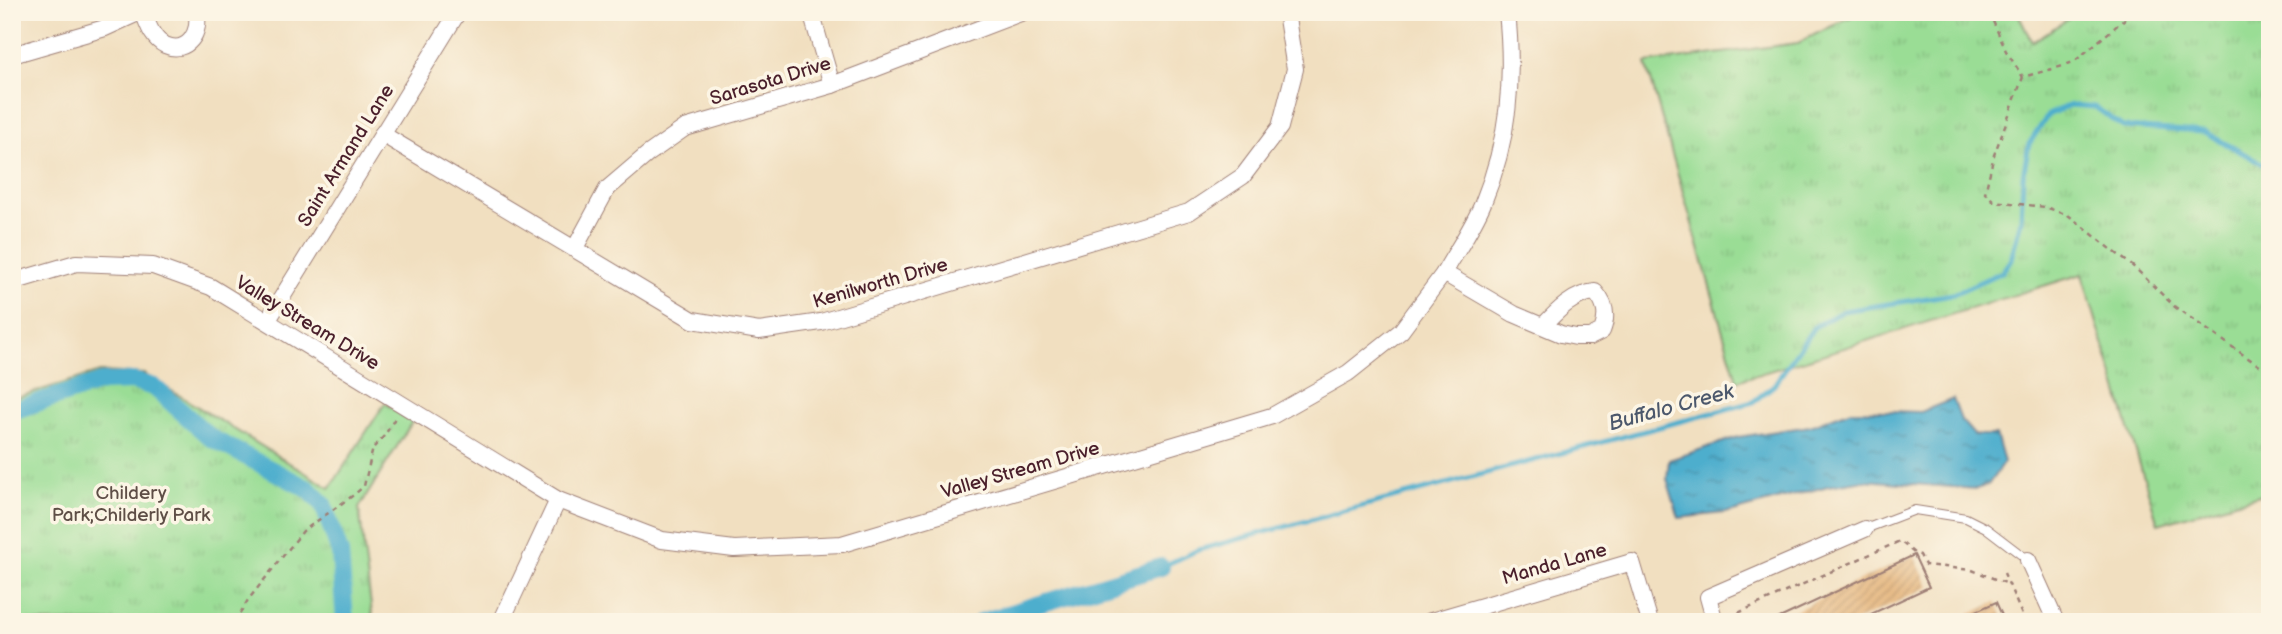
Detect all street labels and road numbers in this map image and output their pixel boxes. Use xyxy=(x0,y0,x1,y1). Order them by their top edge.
street label: Sarasota Drive xyxy=(707,52,834,111)
street label: Saint Armand Lane xyxy=(293,81,399,231)
street label: Kenilworth Drive xyxy=(810,253,951,314)
street label: Valley Stream Drive xyxy=(231,271,383,375)
street label: Valley Stream Drive xyxy=(938,437,1102,504)
street label: Manda Lane xyxy=(1499,539,1609,590)

